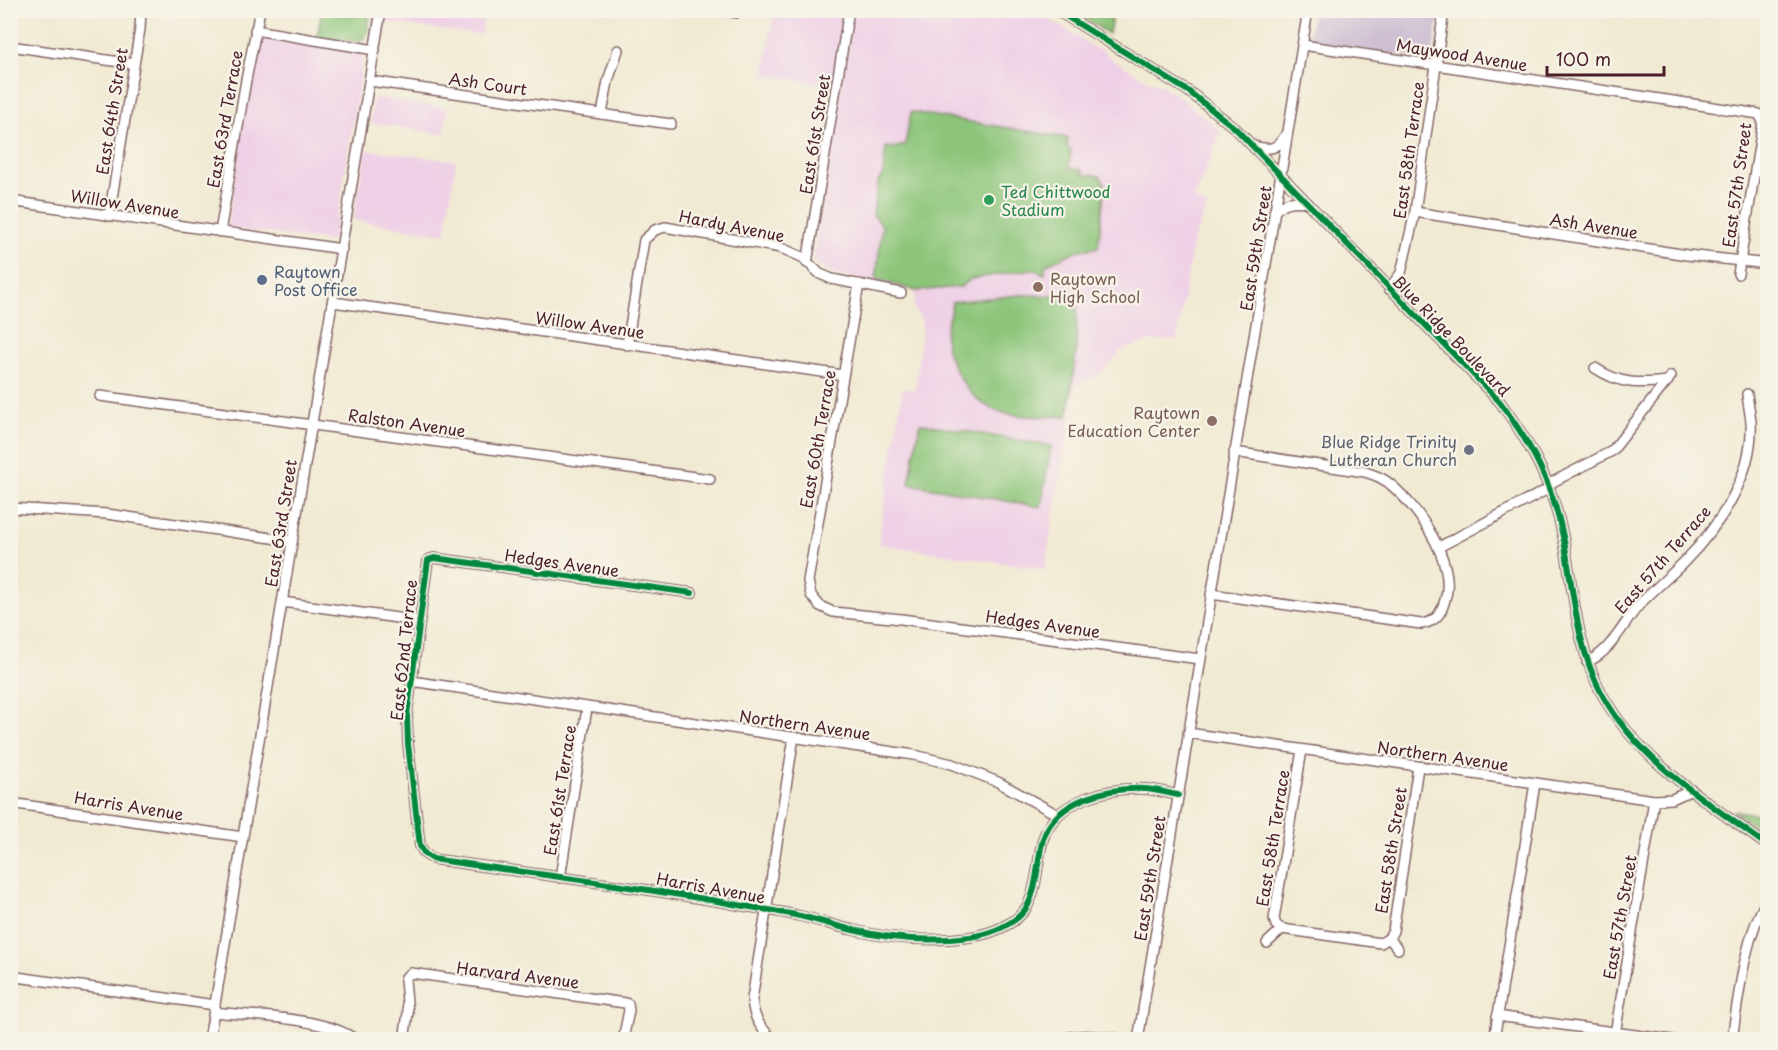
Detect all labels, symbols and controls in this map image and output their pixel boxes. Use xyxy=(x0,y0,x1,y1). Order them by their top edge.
street label: Maywood Avenue xyxy=(1395,32,1530,76)
scale bar xyxy=(1547,39,1664,77)
street label: East 64th Street xyxy=(89,45,133,176)
text: 100 m xyxy=(1556,45,1611,72)
street label: East 63rd Terrace xyxy=(200,48,248,190)
street label: Ash Court xyxy=(447,66,529,100)
street label: East 61st Street xyxy=(793,72,835,196)
street label: East 58th Terrace xyxy=(1386,80,1430,220)
street label: East 57th Street xyxy=(1715,120,1757,249)
place label: Ted Chittwood Stadium xyxy=(1001,179,1111,221)
street label: Willow Avenue xyxy=(69,183,182,224)
street label: East 59th Street xyxy=(1233,183,1277,312)
marker: Ted Chittwood Stadium xyxy=(982,193,996,207)
street label: Hardy Avenue xyxy=(677,203,787,247)
street label: Ash Avenue xyxy=(1548,206,1640,244)
place label: Raytown Post Office xyxy=(274,259,358,301)
place label: Raytown High School xyxy=(1050,266,1140,308)
street label: Blue Ridge Boulevard xyxy=(1388,269,1516,401)
marker: Raytown Post Office xyxy=(255,273,269,287)
marker: Raytown High School xyxy=(1031,280,1045,294)
street label: Willow Avenue xyxy=(534,304,647,344)
street label: East 60th Terrace xyxy=(793,368,841,510)
place label: Raytown Education Center xyxy=(1068,400,1201,442)
street label: Ralston Avenue xyxy=(347,402,468,442)
marker: Raytown Education Center xyxy=(1205,414,1219,428)
place label: Blue Ridge Trinity Lutheran Church xyxy=(1320,429,1457,471)
marker: Blue Ridge Trinity Lutheran Church xyxy=(1462,443,1476,457)
street label: East 63rd Street xyxy=(258,457,302,588)
street label: East 57th Terrace xyxy=(1608,500,1716,618)
street label: Hedges Avenue xyxy=(503,542,621,582)
street label: East 62nd Terrace xyxy=(384,578,422,722)
street label: Hedges Avenue xyxy=(984,603,1102,643)
street label: Northern Avenue xyxy=(738,703,872,745)
street label: East 61st Terrace xyxy=(537,723,581,857)
street label: Northern Avenue xyxy=(1376,734,1510,776)
street label: East 58th Terrace xyxy=(1249,768,1295,908)
street label: Harris Avenue xyxy=(73,785,186,826)
street label: East 58th Street xyxy=(1368,785,1412,915)
street label: East 59th Street xyxy=(1127,813,1171,942)
street label: East 57th Street xyxy=(1596,852,1642,981)
street label: Harris Avenue xyxy=(655,866,768,908)
street label: Harvard Avenue xyxy=(455,955,581,993)

